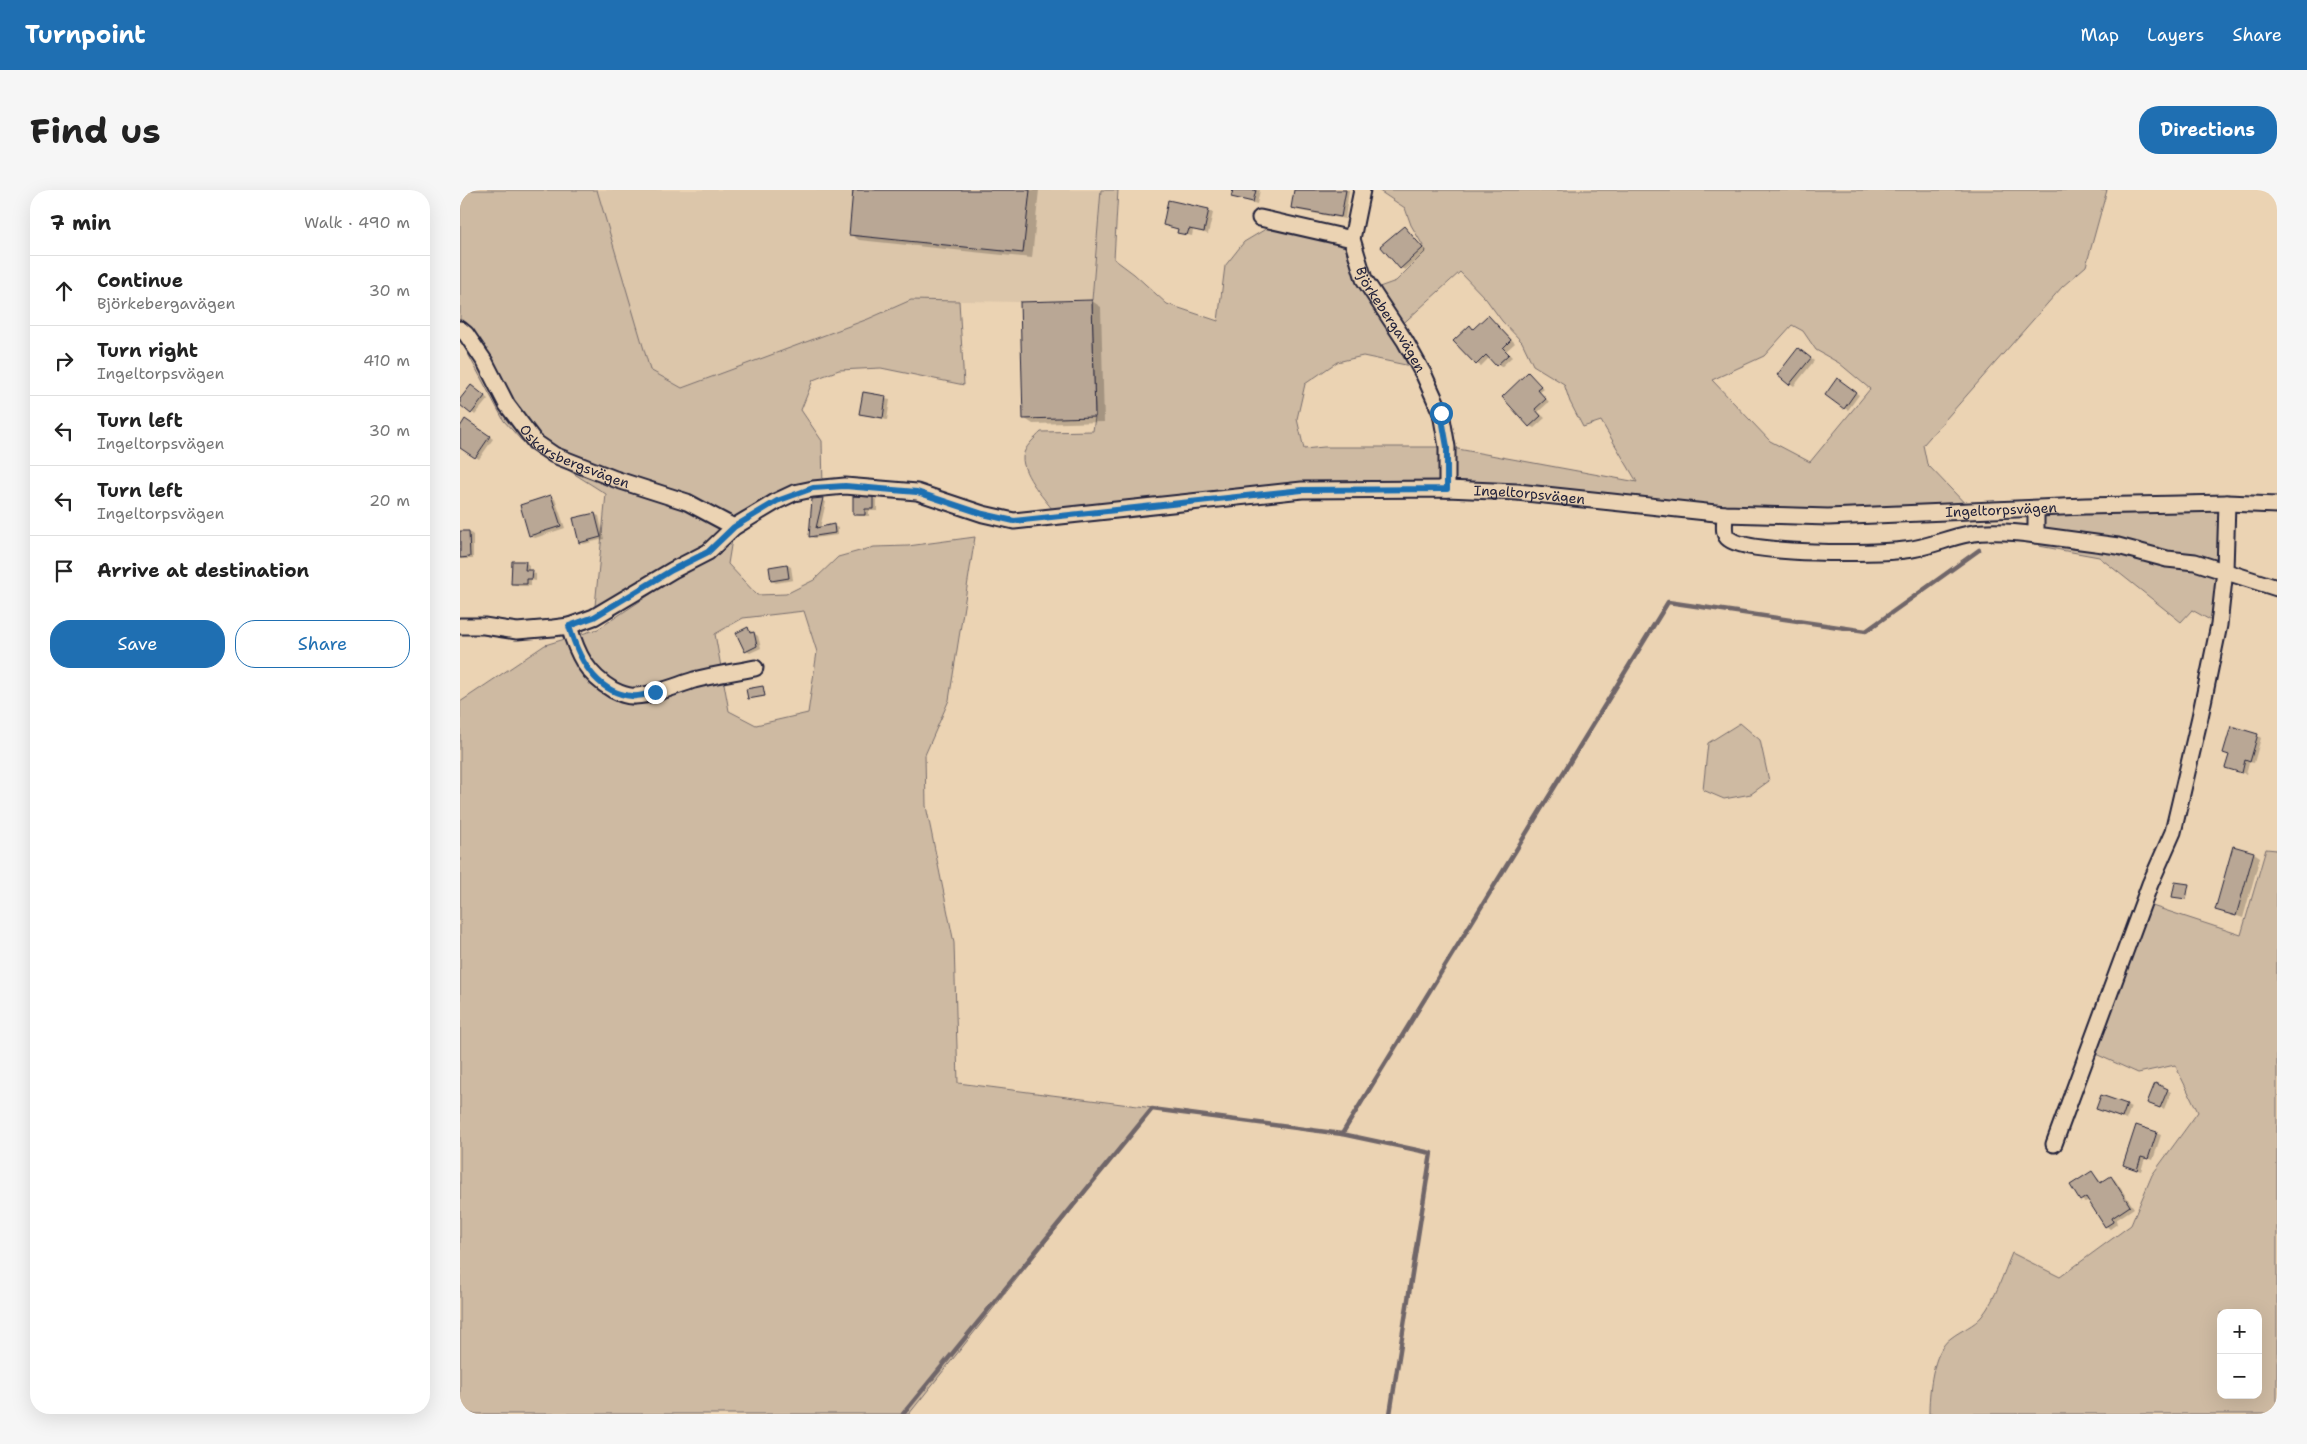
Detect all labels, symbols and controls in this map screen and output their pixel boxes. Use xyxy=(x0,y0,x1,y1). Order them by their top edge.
text: Turnpoint xyxy=(25,19,146,51)
text: Map xyxy=(2081,23,2119,47)
text: Layers xyxy=(2147,23,2204,47)
text: Share xyxy=(2232,23,2282,47)
button: Directions xyxy=(2139,106,2277,154)
text: Find us xyxy=(30,107,161,154)
text: 7 min xyxy=(50,209,111,237)
text: Walk · 490 m xyxy=(304,212,410,233)
street label: Björkebergavägen xyxy=(1352,265,1430,376)
text: Continue xyxy=(97,268,183,293)
icon: ahead xyxy=(50,277,78,305)
text: 30 m xyxy=(369,280,410,301)
text: Björkebergavägen xyxy=(97,293,235,314)
text: Turn right xyxy=(97,338,198,363)
icon: right xyxy=(50,347,78,375)
text: 410 m xyxy=(363,350,410,371)
text: Ingeltorpsvägen xyxy=(97,363,224,384)
route start xyxy=(1430,402,1453,425)
text: Turn left xyxy=(97,408,183,433)
icon: left xyxy=(50,417,78,445)
text: 30 m xyxy=(369,420,410,441)
street label: Oskarsbergsvägen xyxy=(516,421,632,492)
text: Ingeltorpsvägen xyxy=(97,433,224,454)
text: Turn left xyxy=(97,478,183,503)
street label: Ingeltorpsvägen xyxy=(1473,481,1586,508)
icon: left xyxy=(50,487,78,515)
text: 20 m xyxy=(369,490,410,511)
street label: Ingeltorpsvägen xyxy=(1945,498,2058,521)
text: Ingeltorpsvägen xyxy=(97,503,224,524)
icon: arrive xyxy=(50,557,78,585)
text: Arrive at destination xyxy=(97,558,309,583)
button: Save xyxy=(50,620,225,668)
button: Share xyxy=(235,620,410,668)
route end xyxy=(644,681,667,704)
map controls xyxy=(2217,1309,2262,1399)
button: + xyxy=(2217,1309,2262,1354)
button: − xyxy=(2217,1354,2262,1399)

